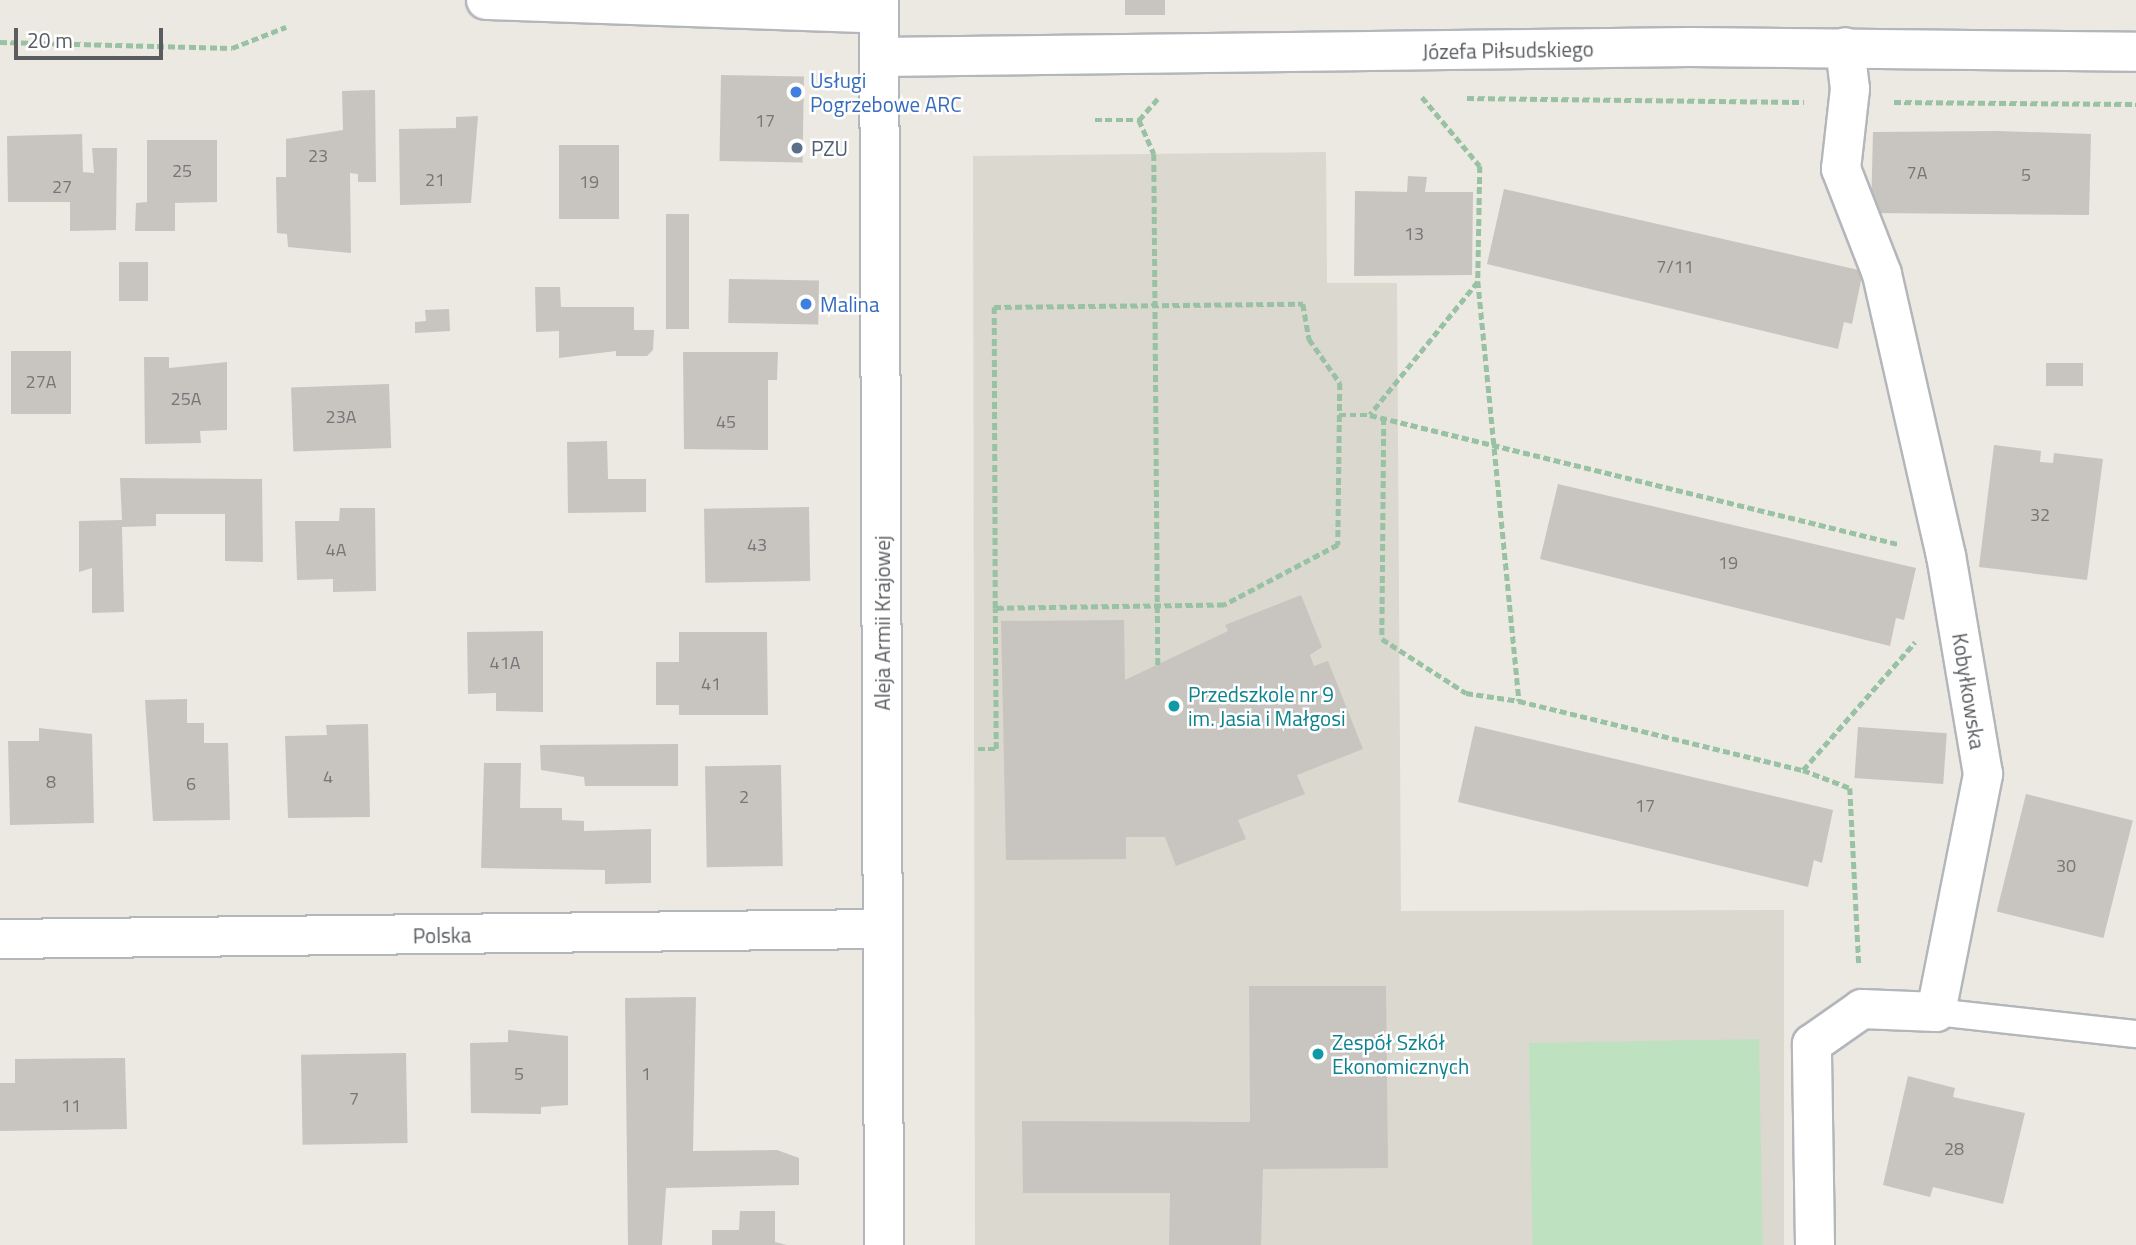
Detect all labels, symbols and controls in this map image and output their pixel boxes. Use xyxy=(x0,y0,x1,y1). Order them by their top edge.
scale bar xyxy=(18,14,166,58)
text: 20 m xyxy=(27,24,73,56)
street label: Józefa Piłsudskiego xyxy=(1422,36,1594,64)
place label: Usługi Pogrzebowe ARC xyxy=(810,67,962,117)
marker: Usługi Pogrzebowe ARC xyxy=(788,84,804,100)
house number: 17 xyxy=(755,110,775,132)
place label: PZU xyxy=(811,135,848,161)
marker: PZU xyxy=(789,140,805,156)
house number: 23 xyxy=(308,145,328,167)
house number: 25 xyxy=(172,160,192,182)
house number: 7A xyxy=(1907,162,1927,184)
house number: 5 xyxy=(2021,164,2031,186)
house number: 21 xyxy=(425,169,445,191)
house number: 19 xyxy=(579,171,599,193)
house number: 27 xyxy=(52,176,72,198)
house number: 13 xyxy=(1404,223,1424,245)
house number: 7/11 xyxy=(1656,256,1694,278)
place label: Malina xyxy=(820,291,879,317)
marker: Malina xyxy=(798,296,814,312)
house number: 27A xyxy=(26,371,56,393)
house number: 25A xyxy=(171,388,201,410)
house number: 23A xyxy=(326,406,356,428)
house number: 45 xyxy=(716,411,736,433)
house number: 32 xyxy=(2030,504,2050,526)
house number: 43 xyxy=(747,534,767,556)
street label: Aleja Armii Krajowej xyxy=(869,535,895,711)
house number: 4A xyxy=(326,539,346,561)
house number: 19 xyxy=(1718,552,1738,574)
street label: Kobyłkowska xyxy=(1947,631,1991,751)
house number: 41A xyxy=(490,652,520,674)
house number: 41 xyxy=(701,673,721,695)
place label: Przedszkole nr 9 im. Jasia i Małgosi xyxy=(1188,681,1346,731)
marker: Przedszkole nr 9 im. Jasia i Małgosi xyxy=(1166,698,1182,714)
house number: 4 xyxy=(323,766,333,788)
house number: 8 xyxy=(46,771,56,793)
house number: 6 xyxy=(186,773,196,795)
house number: 2 xyxy=(739,786,749,808)
house number: 17 xyxy=(1635,795,1655,817)
house number: 30 xyxy=(2056,855,2076,877)
street label: Polska xyxy=(412,922,472,948)
place label: Zespół Szkół Ekonomicznych xyxy=(1332,1029,1469,1079)
marker: Zespół Szkół Ekonomicznych xyxy=(1310,1046,1326,1062)
house number: 5 xyxy=(514,1063,524,1085)
house number: 1 xyxy=(641,1063,651,1085)
house number: 7 xyxy=(349,1088,359,1110)
house number: 11 xyxy=(61,1095,81,1117)
house number: 28 xyxy=(1944,1138,1964,1160)

